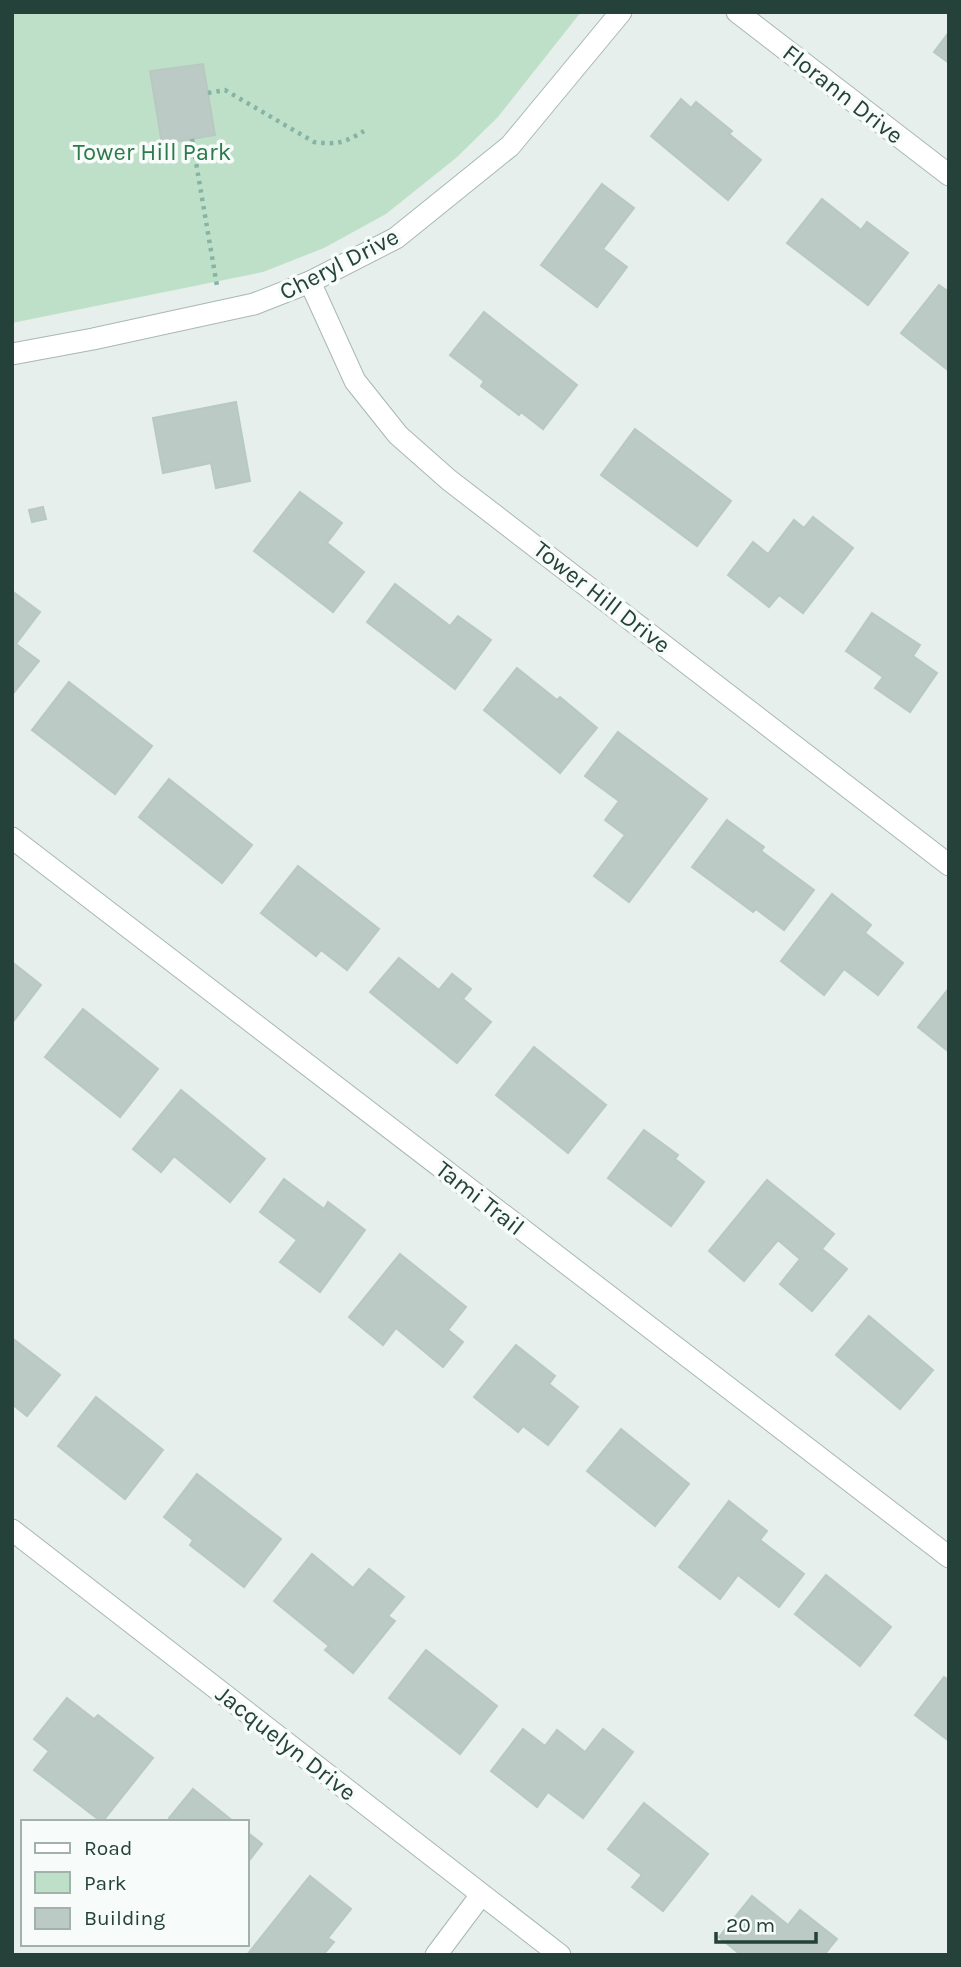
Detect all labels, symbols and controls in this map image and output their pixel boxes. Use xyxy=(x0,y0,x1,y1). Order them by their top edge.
street label: Florann Drive xyxy=(777,38,909,150)
park label: Tower Hill Park xyxy=(73,138,231,166)
street label: Cheryl Drive xyxy=(275,222,403,306)
street label: Tower Hill Drive xyxy=(528,535,676,659)
street label: Tami Trail xyxy=(430,1155,530,1241)
street label: Jacquelyn Drive xyxy=(210,1680,362,1806)
legend xyxy=(21,1820,248,1946)
text: Road xyxy=(84,1836,132,1860)
text: Park xyxy=(84,1871,127,1895)
scale bar xyxy=(716,1900,816,1944)
text: Building xyxy=(84,1906,165,1930)
text: 20 m xyxy=(726,1913,775,1937)

